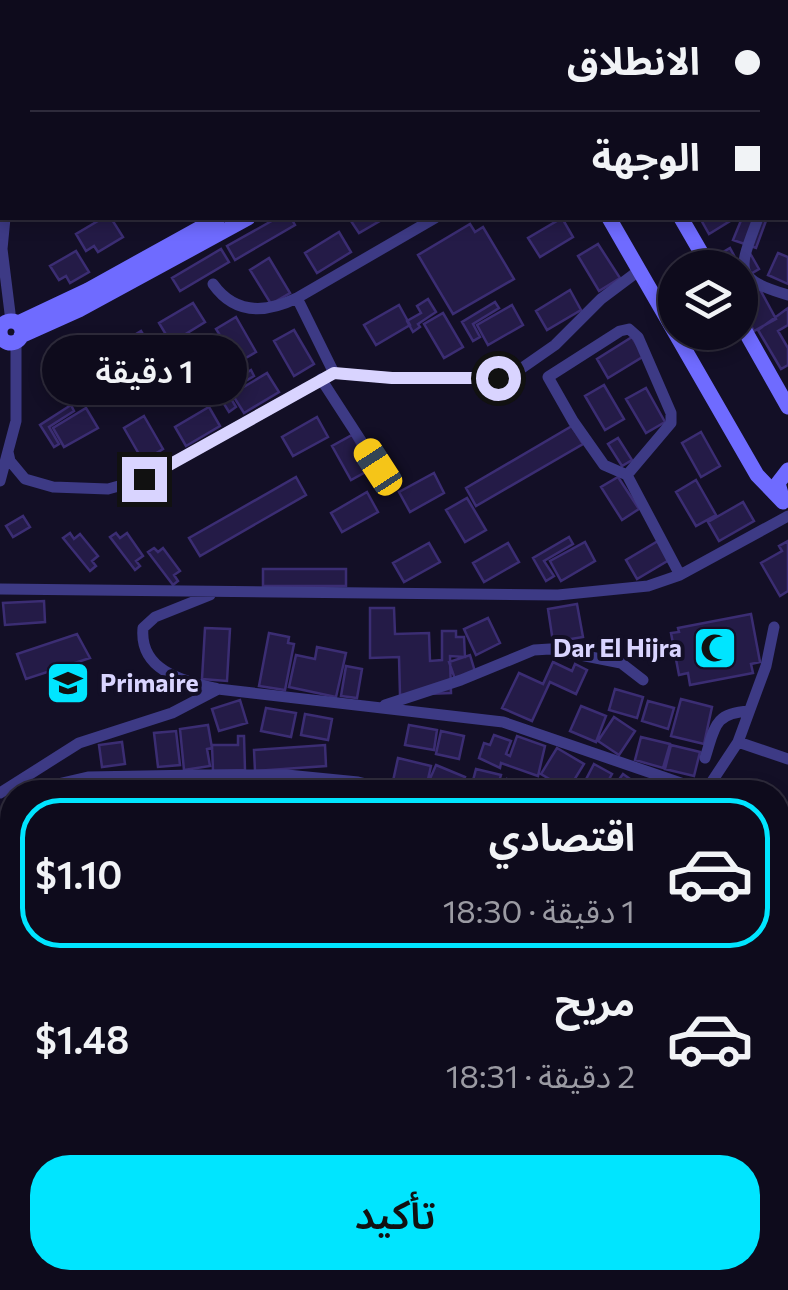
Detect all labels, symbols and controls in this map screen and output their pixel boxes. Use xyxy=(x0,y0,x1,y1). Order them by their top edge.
text: الانطلاق xyxy=(567,36,700,83)
text: الوجهة xyxy=(592,132,700,179)
map controls xyxy=(658,250,758,350)
button: layers xyxy=(658,250,758,350)
callout: 1 دقيقة xyxy=(42,334,246,404)
text: 1 دقيقة xyxy=(96,350,193,390)
route start xyxy=(476,356,521,401)
car xyxy=(349,434,407,500)
route end xyxy=(122,457,167,502)
mosque icon: Dar El Hijra xyxy=(692,625,738,671)
place label: Dar El Hijra xyxy=(553,632,682,662)
school or university icon: Primaire xyxy=(45,660,91,706)
place label: Primaire xyxy=(100,667,199,697)
text: اقتصادي xyxy=(489,812,635,859)
icon: car xyxy=(665,828,755,918)
text: $1.10 xyxy=(35,850,122,897)
text: 1 دقيقة · 18:30 xyxy=(443,890,635,930)
text: مريح xyxy=(555,977,635,1024)
icon: car xyxy=(665,993,755,1083)
text: $1.48 xyxy=(35,1015,129,1062)
text: 2 دقيقة · 18:31 xyxy=(446,1055,635,1095)
button: تأكيد xyxy=(30,1155,760,1270)

